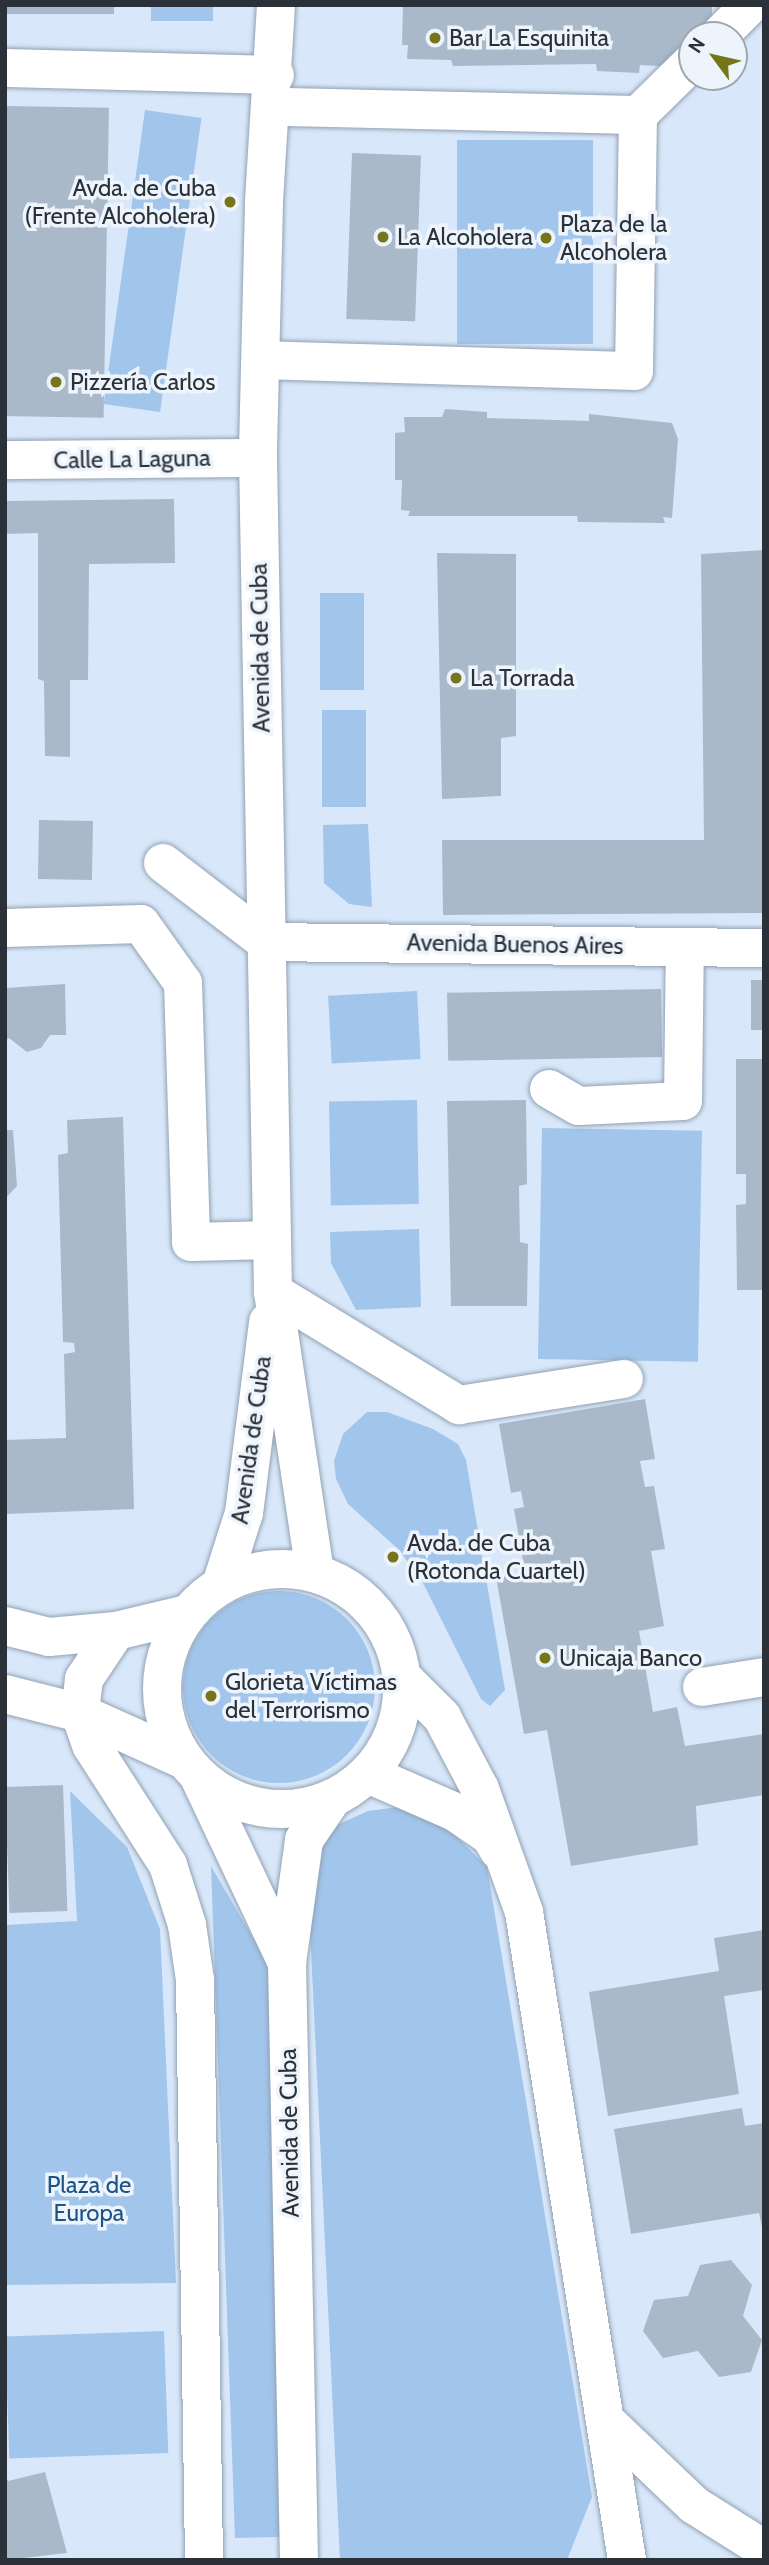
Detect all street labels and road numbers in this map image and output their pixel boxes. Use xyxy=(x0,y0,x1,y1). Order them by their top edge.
street label: Calle La Laguna xyxy=(53,443,211,475)
street label: Avenida de Cuba xyxy=(244,563,276,733)
street label: Avenida Buenos Aires xyxy=(406,928,624,960)
street label: Avenida de Cuba xyxy=(225,1354,277,1526)
street label: Avenida de Cuba xyxy=(273,2048,305,2218)

